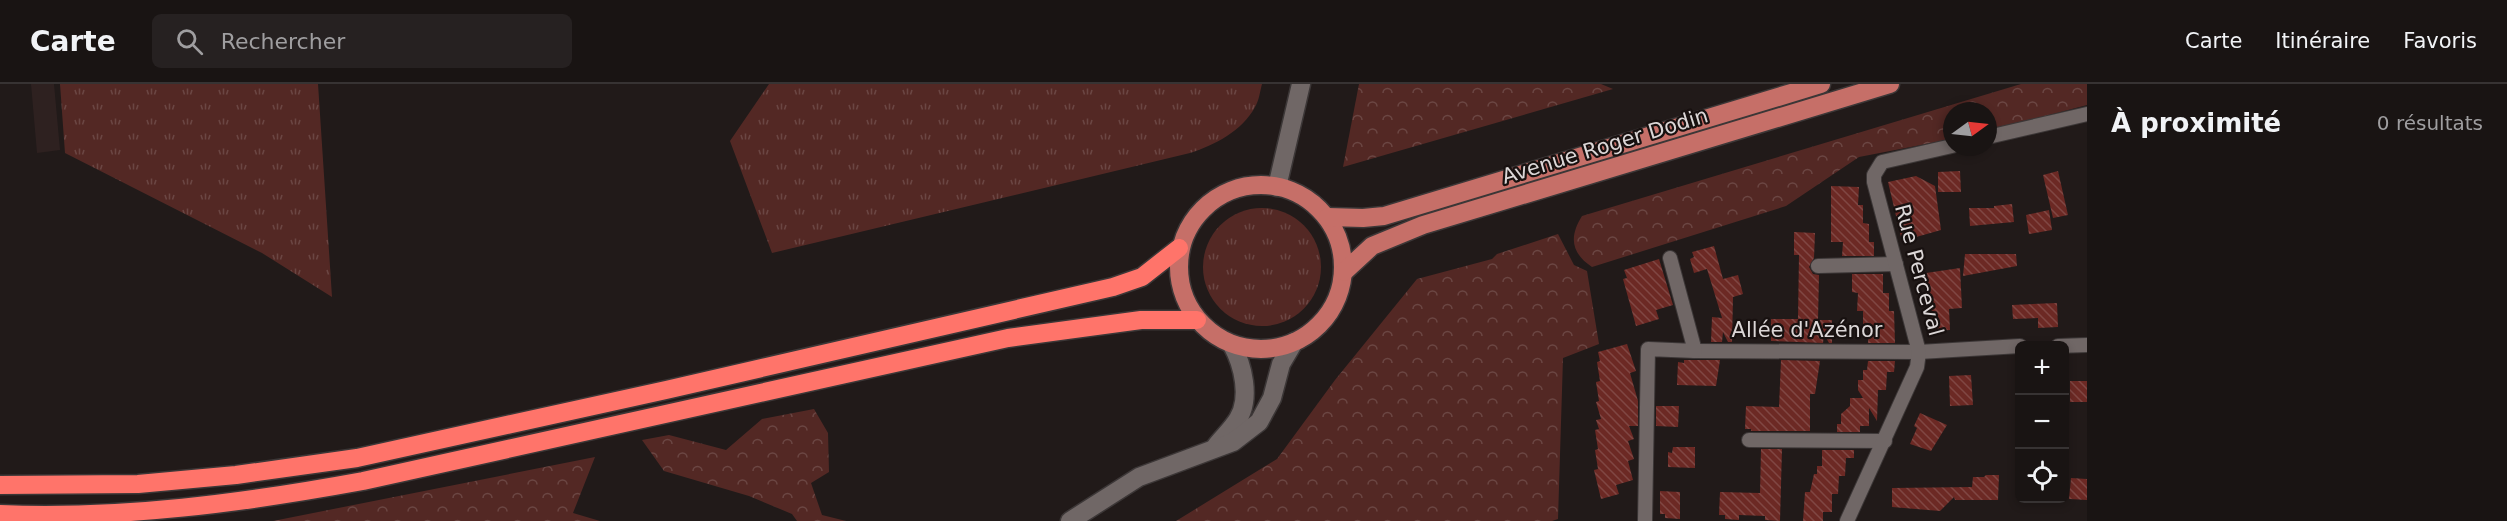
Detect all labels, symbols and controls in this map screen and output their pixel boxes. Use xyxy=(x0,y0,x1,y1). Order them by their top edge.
search box xyxy=(152,14,572,68)
text: Carte xyxy=(30,25,116,58)
icon: search xyxy=(173,25,206,58)
text: Rechercher xyxy=(221,29,345,54)
text: Carte xyxy=(2185,29,2242,53)
text: Itinéraire xyxy=(2275,29,2370,53)
text: Favoris xyxy=(2403,29,2477,53)
north arrow xyxy=(1943,102,1997,156)
street label: Avenue Roger Dodin xyxy=(1499,103,1711,189)
text: À proximité xyxy=(2111,108,2281,138)
text: 0 résultats xyxy=(2377,111,2483,135)
street label: Rue Perceval xyxy=(1890,202,1948,338)
street label: Allée d'Azénor xyxy=(1732,318,1883,342)
map controls xyxy=(2015,341,2069,503)
button: + xyxy=(2015,341,2069,395)
button: − xyxy=(2015,395,2069,449)
button: locate xyxy=(2015,449,2069,503)

